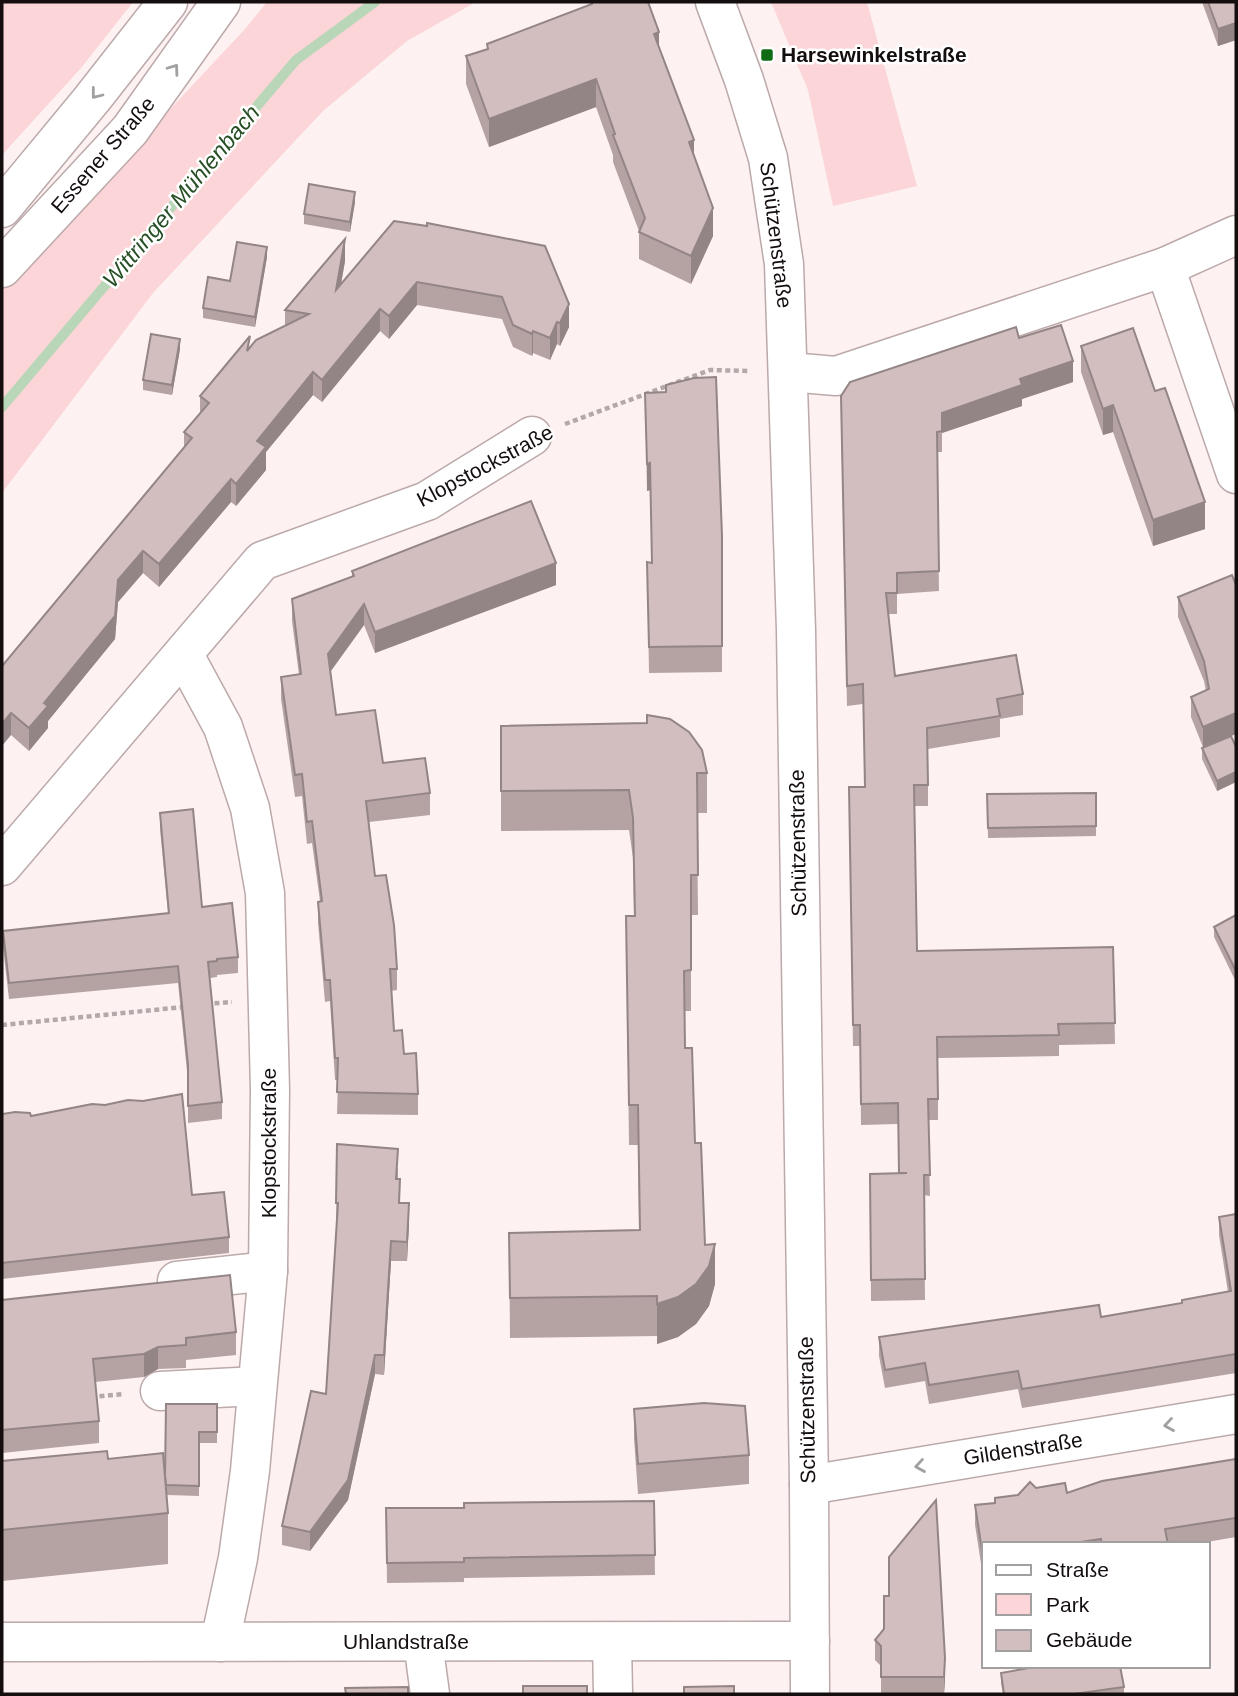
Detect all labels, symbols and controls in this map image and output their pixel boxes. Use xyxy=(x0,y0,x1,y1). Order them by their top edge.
place label: Harsewinkelstraße xyxy=(781,43,967,66)
marker: Harsewinkelstraße xyxy=(759,47,775,63)
one-way arrow xyxy=(166,64,178,77)
one-way arrow xyxy=(91,86,104,99)
street label: Essener Straße xyxy=(46,92,159,217)
water label: Wittringer Mühlenbach xyxy=(97,100,265,292)
street label: Schützenstraße xyxy=(756,161,797,309)
street label: Klopstockstraße xyxy=(413,420,557,511)
street label: Schützenstraße xyxy=(785,769,810,917)
street label: Klopstockstraße xyxy=(257,1068,280,1218)
street label: Schützenstraße xyxy=(794,1336,819,1484)
one-way arrow xyxy=(1163,1417,1175,1432)
street label: Gildenstraße xyxy=(962,1428,1084,1469)
one-way arrow xyxy=(914,1458,926,1473)
legend xyxy=(982,1542,1210,1668)
text: Straße xyxy=(1046,1558,1109,1581)
text: Park xyxy=(1046,1593,1090,1616)
text: Gebäude xyxy=(1046,1628,1132,1651)
street label: Uhlandstraße xyxy=(343,1630,469,1653)

